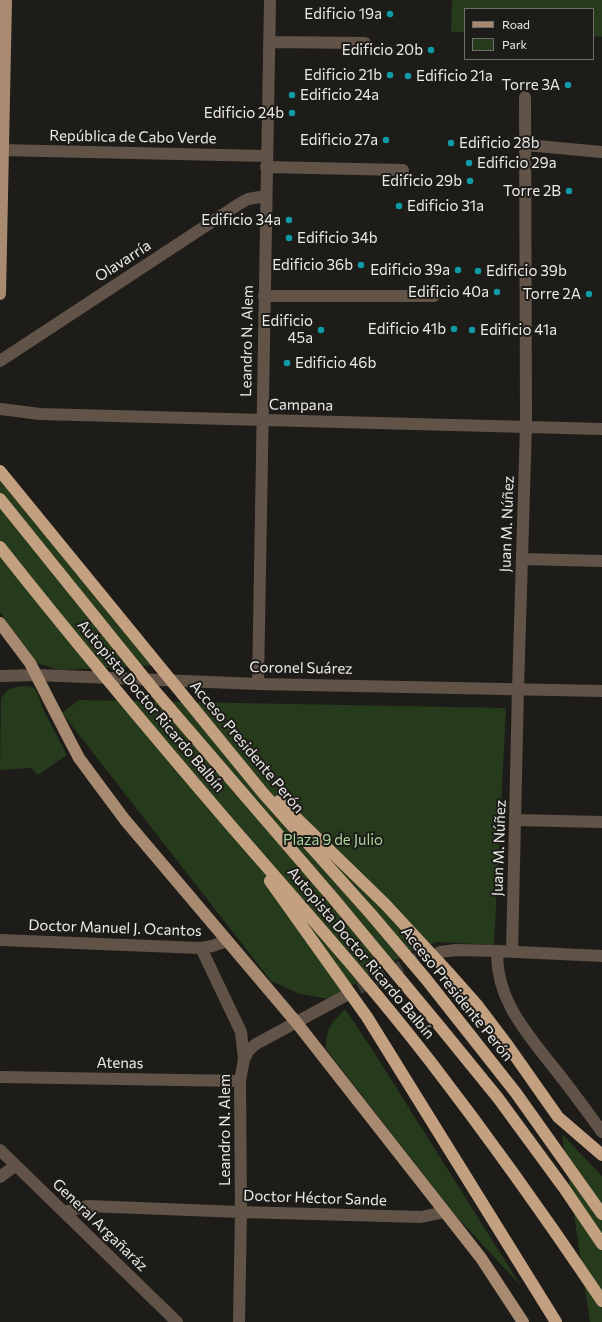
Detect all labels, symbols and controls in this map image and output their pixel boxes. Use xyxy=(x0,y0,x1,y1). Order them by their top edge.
place label: Edificio 19a xyxy=(304,5,382,23)
legend xyxy=(464,8,594,60)
marker: Edificio 19a xyxy=(385,9,395,19)
text: Road xyxy=(502,17,530,31)
text: Park xyxy=(502,37,527,51)
place label: Edificio 20b xyxy=(342,41,423,59)
marker: Edificio 20b xyxy=(426,45,436,55)
place label: Edificio 21b xyxy=(304,66,382,84)
place label: Edificio 21a xyxy=(416,67,493,85)
marker: Edificio 21b xyxy=(385,70,395,80)
marker: Edificio 21a xyxy=(403,71,413,81)
place label: Torre 3A xyxy=(502,76,560,94)
marker: Torre 3A xyxy=(563,80,573,90)
place label: Edificio 24a xyxy=(300,86,379,104)
marker: Edificio 24a xyxy=(287,90,297,100)
place label: Edificio 24b xyxy=(204,104,284,122)
marker: Edificio 24b xyxy=(287,108,297,118)
street label: República de Cabo Verde xyxy=(49,127,217,147)
place label: Edificio 27a xyxy=(300,131,378,149)
place label: Edificio 28b xyxy=(459,134,540,152)
marker: Edificio 27a xyxy=(381,135,391,145)
marker: Edificio 28b xyxy=(446,138,456,148)
place label: Edificio 29a xyxy=(477,154,557,172)
marker: Edificio 29a xyxy=(464,158,474,168)
place label: Edificio 29b xyxy=(381,172,462,190)
marker: Edificio 29b xyxy=(465,176,475,186)
place label: Torre 2B xyxy=(503,182,561,200)
marker: Torre 2B xyxy=(564,186,574,196)
place label: Edificio 31a xyxy=(407,197,484,215)
marker: Edificio 31a xyxy=(394,201,404,211)
place label: Edificio 34a xyxy=(201,211,281,229)
marker: Edificio 34a xyxy=(284,215,294,225)
place label: Edificio 34b xyxy=(297,229,378,247)
marker: Edificio 34b xyxy=(284,233,294,243)
street label: Olavarría xyxy=(92,236,154,286)
place label: Edificio 36b xyxy=(272,256,353,274)
marker: Edificio 36b xyxy=(356,260,366,270)
place label: Edificio 39a xyxy=(370,261,450,279)
place label: Edificio 39b xyxy=(486,262,567,280)
marker: Edificio 39a xyxy=(453,265,463,275)
marker: Edificio 39b xyxy=(473,266,483,276)
place label: Edificio 40a xyxy=(408,283,489,301)
street label: Leandro N. Alem xyxy=(237,285,257,397)
place label: Torre 2A xyxy=(522,285,581,303)
marker: Edificio 40a xyxy=(492,287,502,297)
marker: Torre 2A xyxy=(584,289,594,299)
place label: Edificio 45a xyxy=(262,312,313,347)
place label: Edificio 41b xyxy=(368,320,446,338)
place label: Edificio 41a xyxy=(480,321,557,339)
marker: Edificio 41b xyxy=(449,324,459,334)
marker: Edificio 45a xyxy=(316,325,326,335)
marker: Edificio 41a xyxy=(467,325,477,335)
place label: Edificio 46b xyxy=(295,354,376,372)
marker: Edificio 46b xyxy=(282,358,292,368)
street label: Campana xyxy=(269,395,333,415)
street label: Juan M. Núñez xyxy=(496,475,518,573)
street label: Autopista Doctor Ricardo Balbín xyxy=(74,616,228,796)
street label: Coronel Suárez xyxy=(249,658,353,678)
street label: Acceso Presidente Perón xyxy=(186,677,308,817)
street label: Juan M. Núñez xyxy=(488,799,510,897)
park label: Plaza 9 de Julio xyxy=(283,831,383,849)
street label: Autopista Doctor Ricardo Balbín xyxy=(284,863,438,1043)
street label: Doctor Manuel J. Ocantos xyxy=(28,916,202,940)
street label: Acceso Presidente Perón xyxy=(397,923,517,1065)
street label: Atenas xyxy=(96,1054,144,1072)
street label: Leandro N. Alem xyxy=(216,1074,234,1186)
street label: General Argañaráz xyxy=(49,1175,151,1275)
street label: Doctor Héctor Sande xyxy=(243,1187,387,1209)

